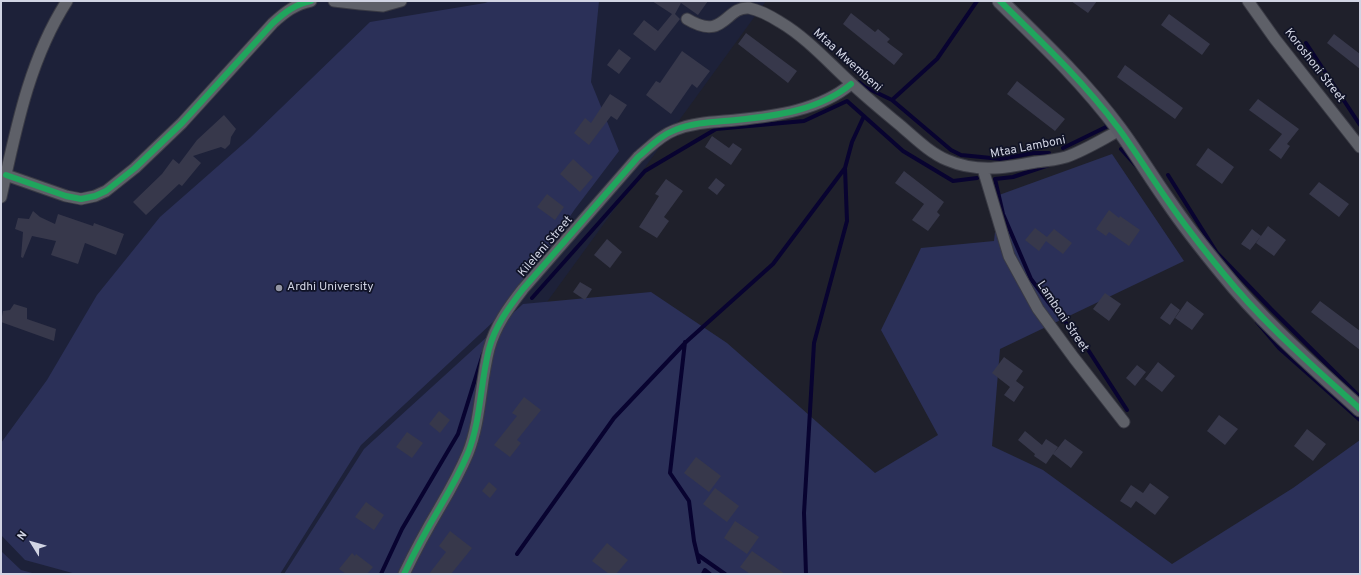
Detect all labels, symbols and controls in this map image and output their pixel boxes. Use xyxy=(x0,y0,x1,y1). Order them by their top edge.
street label: Mtaa Mwembeni xyxy=(810,26,884,96)
street label: Koroshoni Street xyxy=(1281,26,1347,106)
street label: Mtaa Lamboni xyxy=(989,134,1067,162)
street label: Kileleni Street xyxy=(516,214,576,280)
street label: Lamboni Street xyxy=(1033,279,1091,355)
place label: Ardhi University xyxy=(287,281,374,295)
marker: Ardhi University xyxy=(274,283,284,293)
north arrow xyxy=(12,523,52,563)
text: N xyxy=(14,528,30,543)

